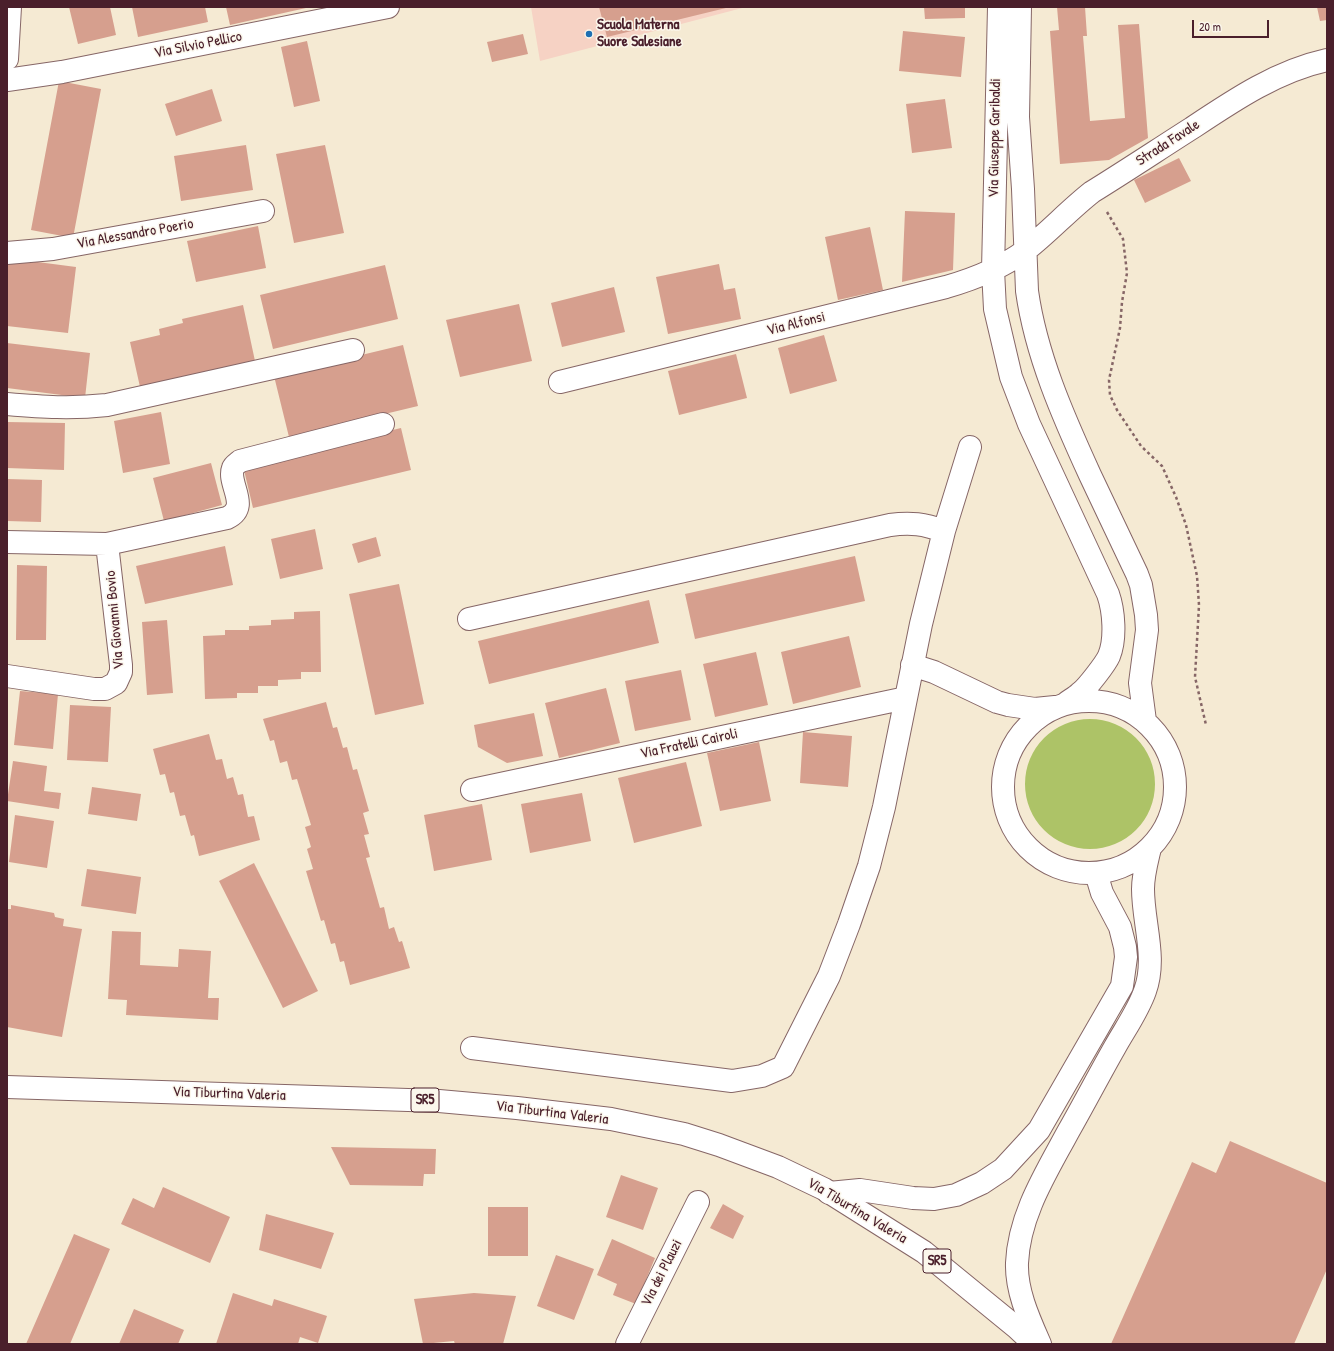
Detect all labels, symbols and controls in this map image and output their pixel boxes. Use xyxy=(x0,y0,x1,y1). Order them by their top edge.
scale bar xyxy=(1194,12,1271,38)
place label: Scuola Materna Suore Salesiane xyxy=(597,16,682,51)
text: 20 m xyxy=(1199,18,1221,35)
street label: Via Silvio Pellico xyxy=(153,28,243,62)
marker: Scuola Materna Suore Salesiane xyxy=(584,29,594,39)
street label: Via Giuseppe Garibaldi xyxy=(985,78,1005,198)
street label: Strada Favale xyxy=(1133,116,1203,170)
street label: Via Alessandro Poerio xyxy=(75,215,195,253)
street label: Via Alfonsi xyxy=(765,308,827,340)
street label: Via Giovanni Bovio xyxy=(102,570,128,670)
street label: Via Fratelli Cairoli xyxy=(638,725,740,763)
street label: Via Tiburtina Valeria xyxy=(172,1083,286,1105)
road number: SR5 xyxy=(411,1088,439,1112)
street label: Via Tiburtina Valeria xyxy=(495,1097,609,1129)
street label: Via Tiburtina Valeria xyxy=(804,1174,910,1248)
street label: Via dei Plauzi xyxy=(637,1237,687,1309)
road number: SR5 xyxy=(923,1249,951,1273)

